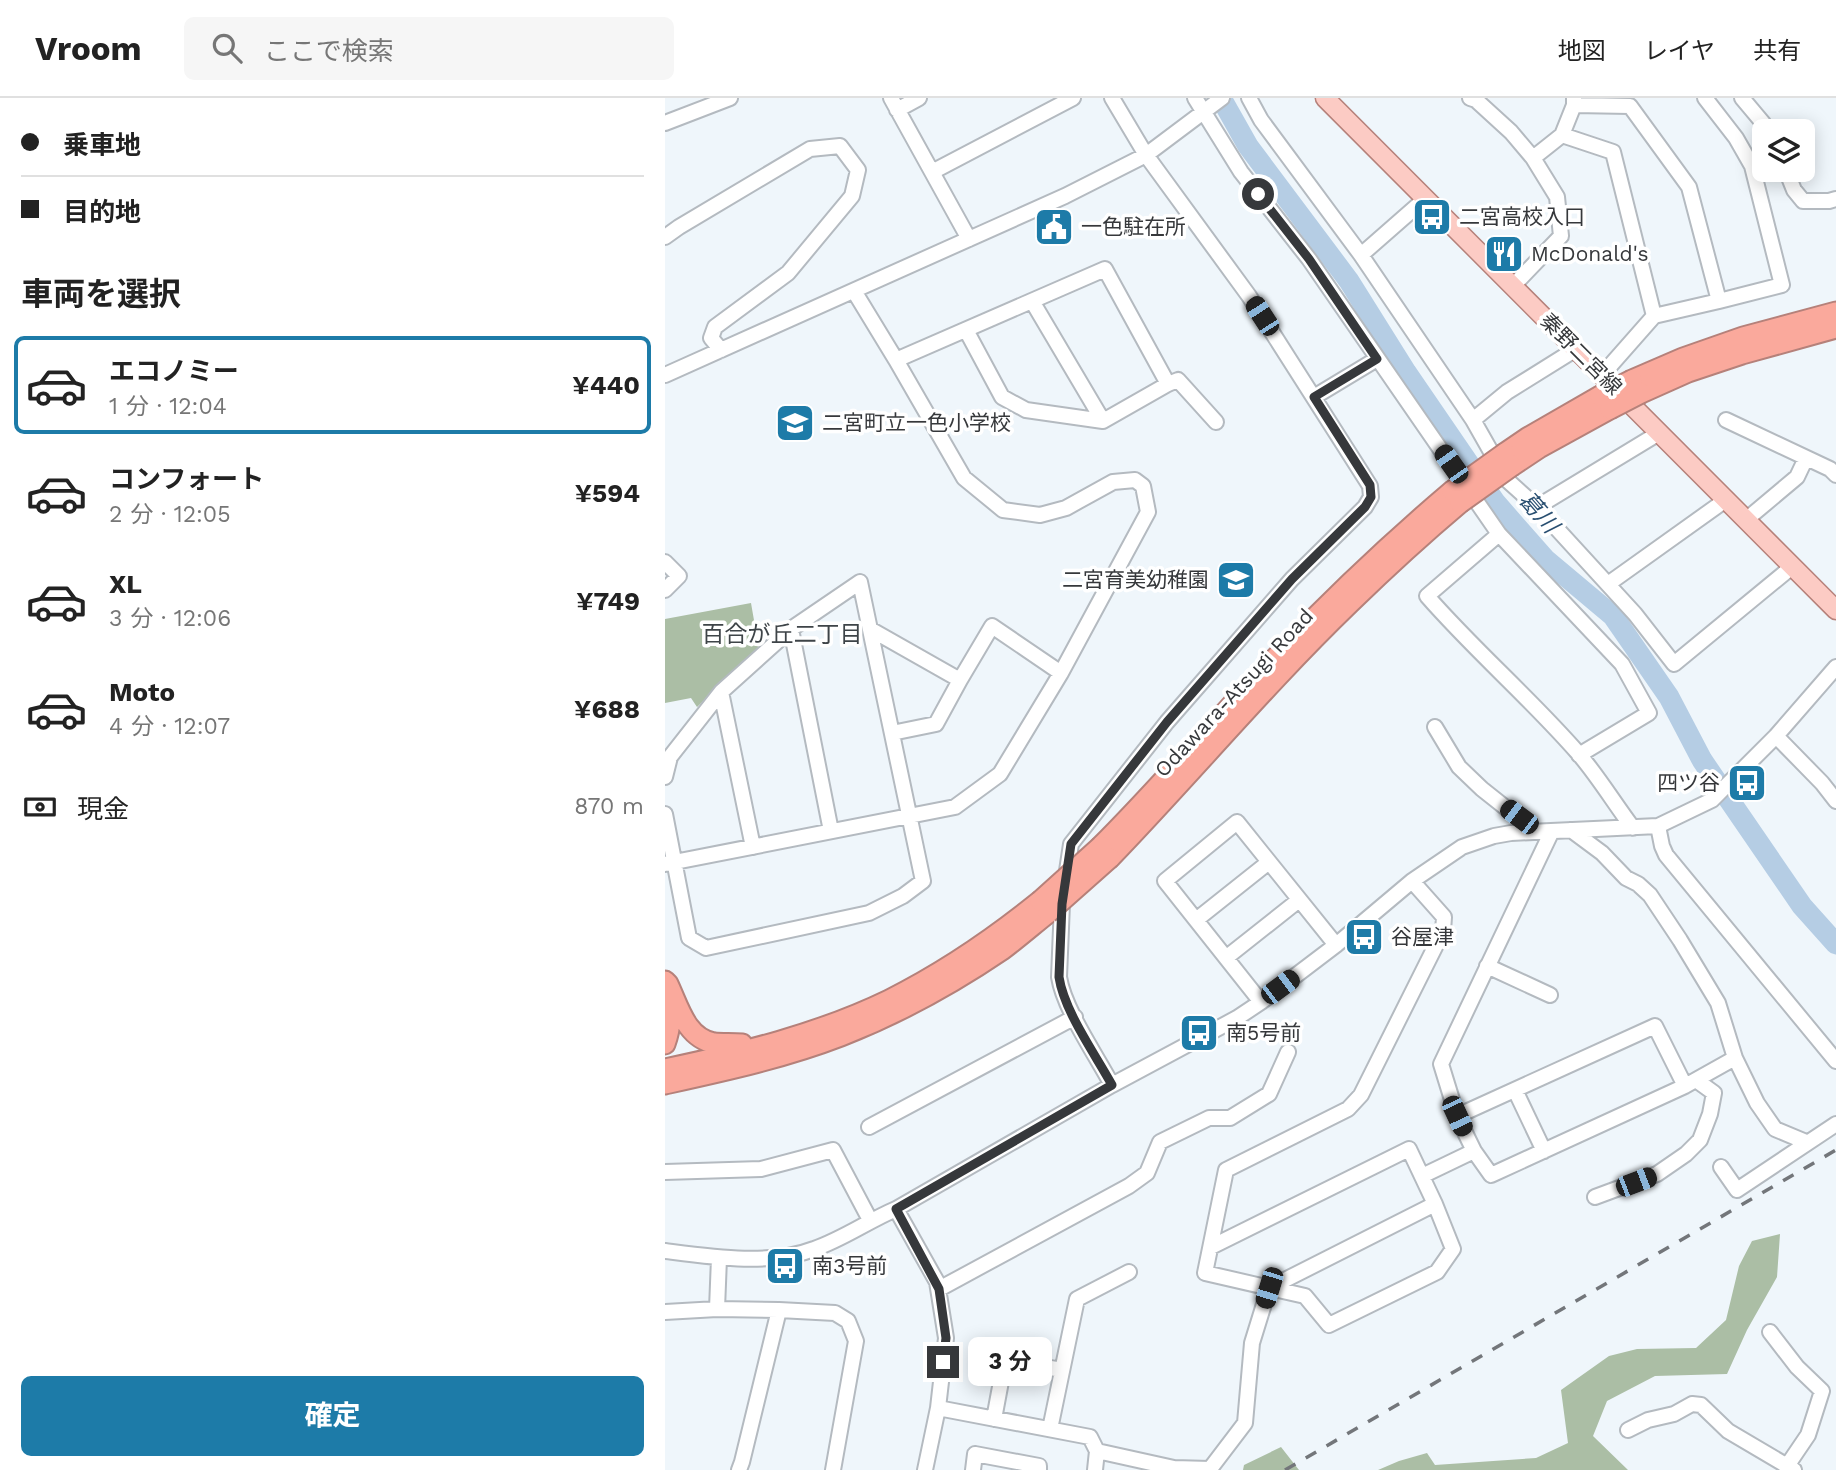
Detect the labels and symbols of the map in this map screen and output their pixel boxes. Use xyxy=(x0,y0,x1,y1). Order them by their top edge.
route start xyxy=(1242,178,1274,210)
bus stop icon: 二宮高校入口 xyxy=(1411,196,1453,238)
place label: 二宮高校入口 xyxy=(1459,204,1585,229)
public building icon: 一色駐在所 xyxy=(1033,206,1075,248)
place label: 一色駐在所 xyxy=(1081,214,1186,239)
restaurant icon: McDonald's xyxy=(1483,233,1525,275)
place label: McDonald's xyxy=(1531,241,1648,266)
car xyxy=(1242,293,1283,339)
street label: 秦野二宮線 xyxy=(1535,308,1627,400)
school or university icon: 二宮町立一色小学校 xyxy=(774,402,816,444)
place label: 二宮町立一色小学校 xyxy=(822,410,1011,435)
car xyxy=(1431,441,1472,487)
water label: 葛川 xyxy=(1513,486,1566,541)
school or university icon: 二宮育美幼稚園 xyxy=(1215,559,1257,601)
place label: 二宮育美幼稚園 xyxy=(1062,567,1209,592)
street label: Odawara-Atsugi Road xyxy=(1149,603,1318,782)
district label: 百合が丘二丁目 xyxy=(702,621,863,648)
bus stop icon: 四ツ谷 xyxy=(1726,762,1768,804)
place label: 四ツ谷 xyxy=(1657,770,1720,795)
car xyxy=(1496,796,1543,838)
bus stop icon: 谷屋津 xyxy=(1343,916,1385,958)
place label: 谷屋津 xyxy=(1391,924,1454,949)
car xyxy=(1257,966,1304,1008)
bus stop icon: 南5号前 xyxy=(1178,1012,1220,1054)
place label: 南5号前 xyxy=(1226,1020,1301,1045)
car xyxy=(1439,1093,1476,1139)
car xyxy=(1613,1165,1660,1199)
bus stop icon: 南3号前 xyxy=(764,1245,806,1287)
place label: 南3号前 xyxy=(812,1253,887,1278)
car xyxy=(1253,1265,1286,1311)
callout: 3 分 xyxy=(967,1338,1051,1386)
route end xyxy=(927,1346,959,1378)

